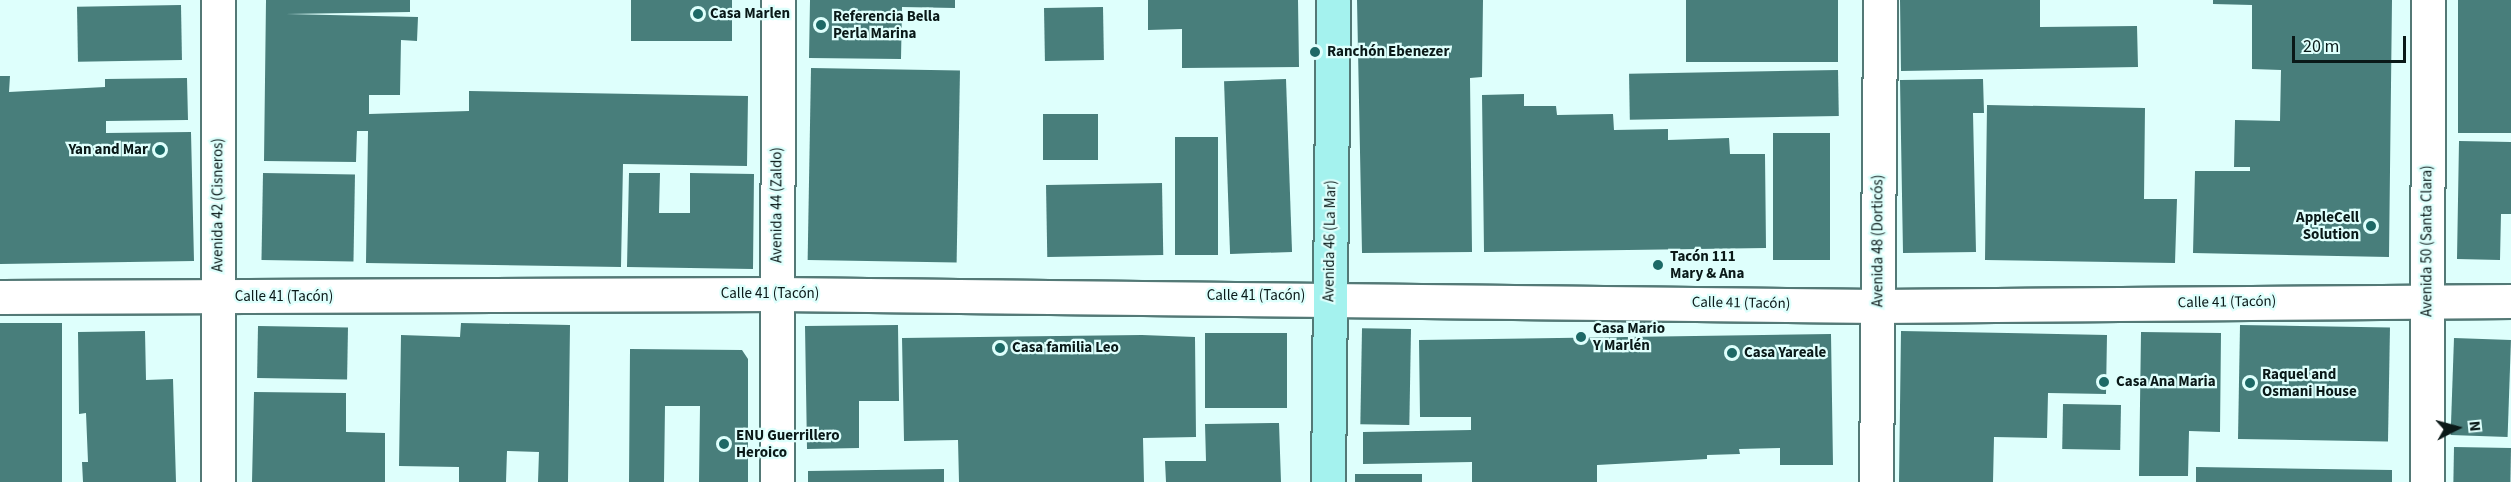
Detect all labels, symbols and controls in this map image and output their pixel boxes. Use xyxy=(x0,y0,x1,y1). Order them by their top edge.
place label: Casa Marlen xyxy=(710,5,790,23)
marker: Casa Marlen xyxy=(691,7,705,21)
place label: Referencia Bella Perla Marina xyxy=(833,7,940,42)
marker: Referencia Bella Perla Marina xyxy=(814,18,828,32)
scale bar xyxy=(2295,24,2409,62)
text: 20 m xyxy=(2303,34,2339,59)
place label: Ranchón Ebenezer xyxy=(1327,43,1449,61)
marker: Ranchón Ebenezer xyxy=(1308,45,1322,59)
street label: Avenida 42 (Cisneros) xyxy=(209,138,227,272)
place label: Yan and Mar xyxy=(68,141,148,159)
marker: Yan and Mar xyxy=(153,143,167,157)
street label: Avenida 44 (Zaldo) xyxy=(768,147,786,263)
street label: Avenida 50 (Santa Clara) xyxy=(2418,165,2436,317)
street label: Avenida 48 (Dorticós) xyxy=(1869,175,1887,307)
street label: Avenida 46 (La Mar) xyxy=(1320,180,1340,302)
place label: AppleCell Solution xyxy=(2296,208,2359,243)
marker: AppleCell Solution xyxy=(2364,219,2378,233)
place label: Tacón 111 Mary & Ana xyxy=(1670,247,1744,282)
marker: Tacón 111 Mary & Ana xyxy=(1651,258,1665,272)
street label: Calle 41 (Tacón) xyxy=(721,285,819,303)
street label: Calle 41 (Tacón) xyxy=(1207,287,1305,305)
street label: Calle 41 (Tacón) xyxy=(235,288,333,306)
street label: Calle 41 (Tacón) xyxy=(2178,292,2276,312)
street label: Calle 41 (Tacón) xyxy=(1692,293,1790,313)
place label: Casa Mario Y Marlén xyxy=(1593,319,1665,354)
marker: Casa Mario Y Marlén xyxy=(1574,330,1588,344)
place label: Casa familia Leo xyxy=(1012,339,1119,357)
marker: Casa familia Leo xyxy=(993,341,1007,355)
place label: Casa Yareale xyxy=(1744,344,1826,362)
marker: Casa Yareale xyxy=(1725,346,1739,360)
place label: Raquel and Osmani House xyxy=(2262,365,2357,400)
place label: Casa Ana Maria xyxy=(2116,373,2216,391)
marker: Casa Ana Maria xyxy=(2097,375,2111,389)
marker: Raquel and Osmani House xyxy=(2243,376,2257,390)
north arrow xyxy=(2427,398,2487,458)
text: N xyxy=(2463,420,2486,433)
place label: ENU Guerrillero Heroico xyxy=(736,426,840,461)
marker: ENU Guerrillero Heroico xyxy=(717,437,731,451)

